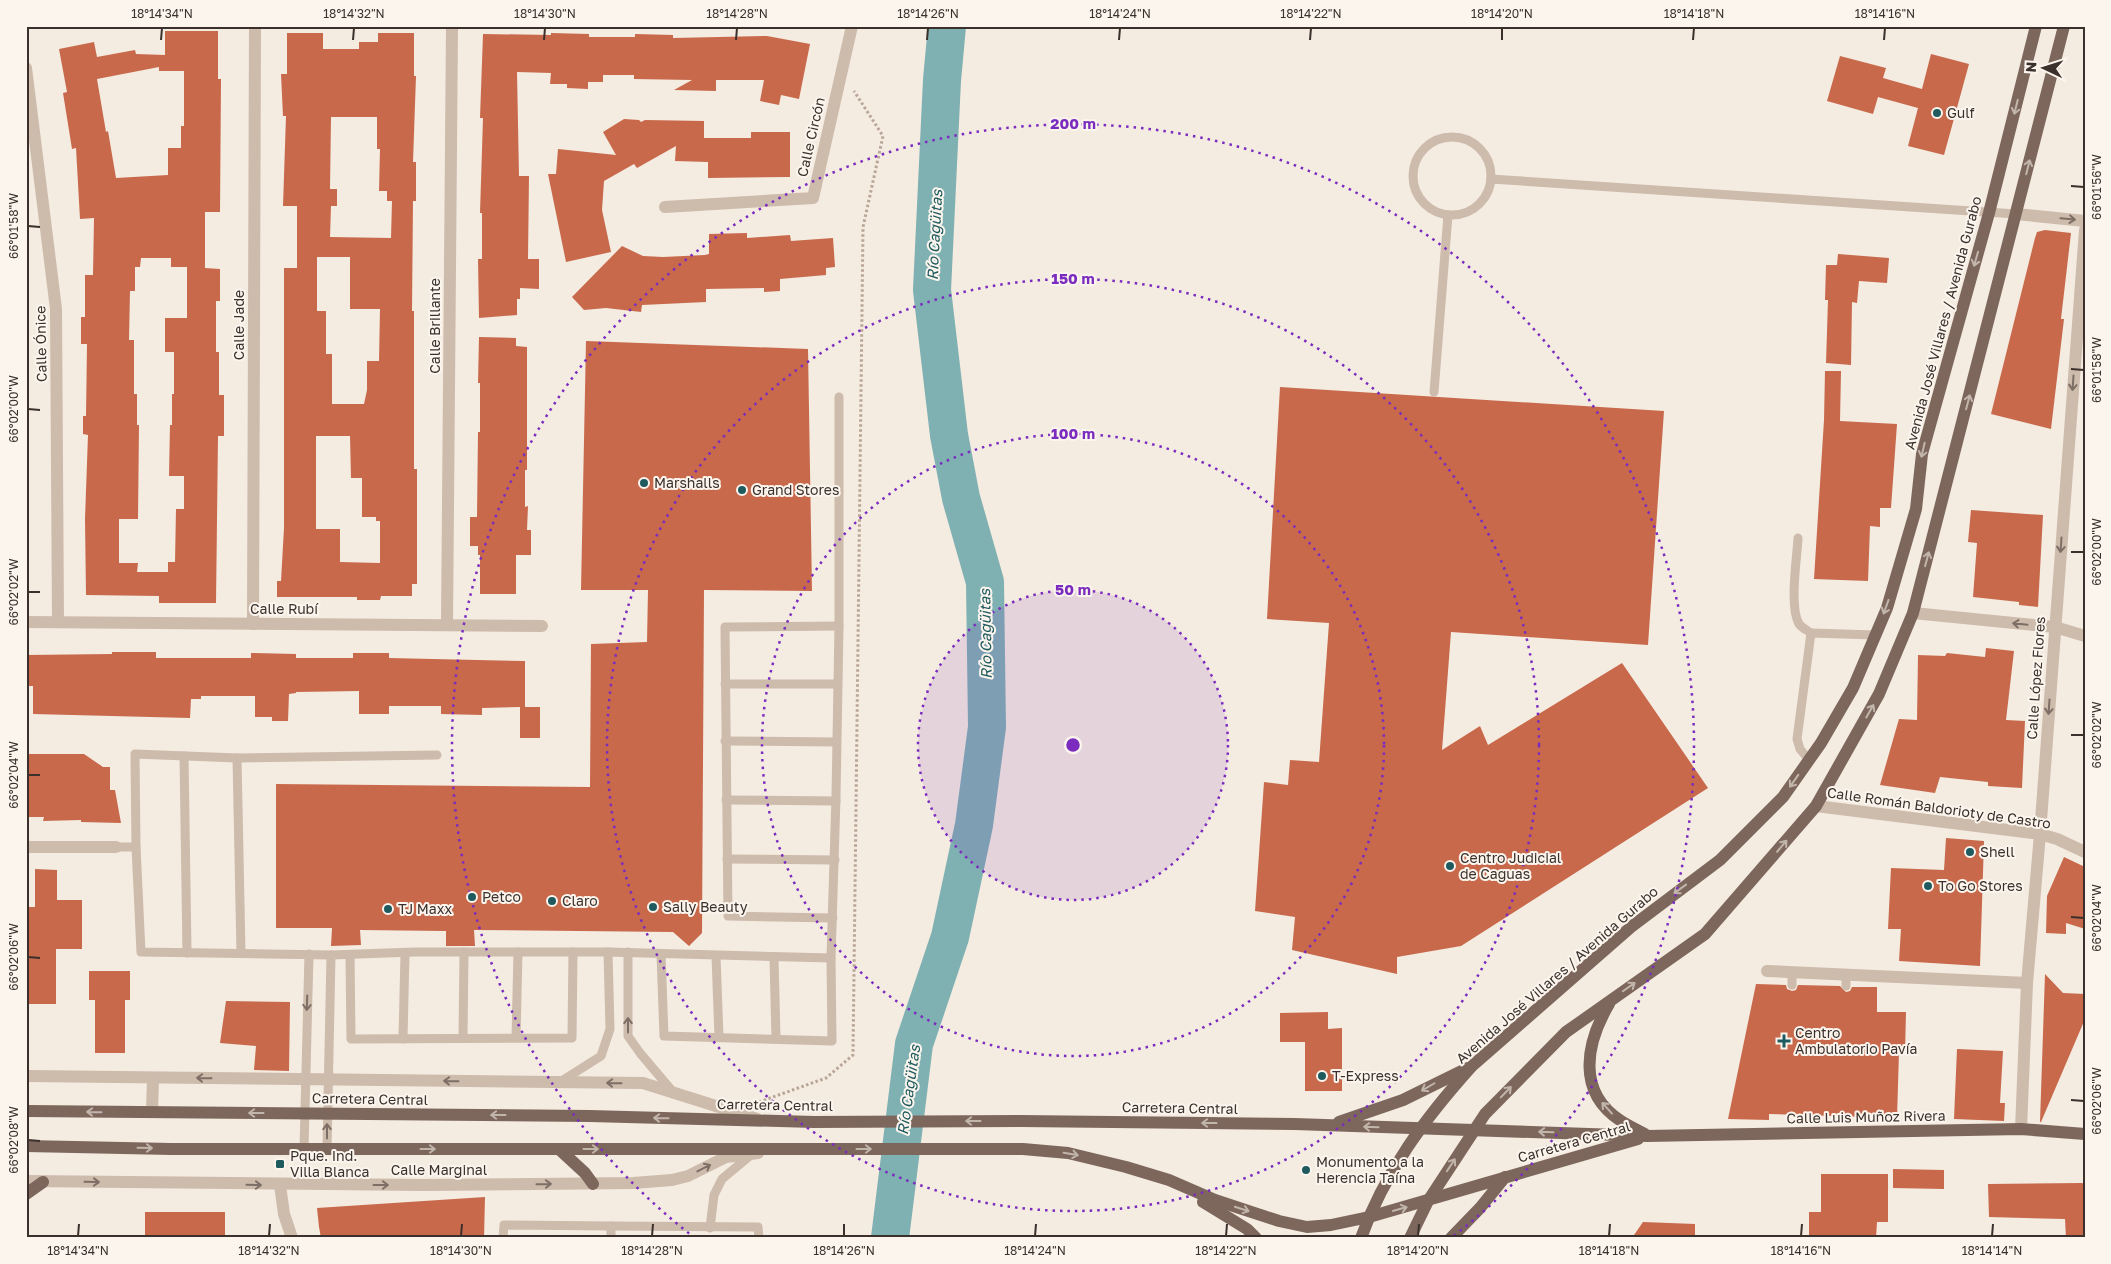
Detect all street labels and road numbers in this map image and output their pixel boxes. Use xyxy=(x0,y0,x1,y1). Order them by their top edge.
street label: Calle Circón xyxy=(793,95,828,178)
street label: Avenida José Villares / Avenida Gurabo xyxy=(1900,194,1985,451)
street label: Calle Brillante xyxy=(426,278,443,374)
street label: Calle Jade xyxy=(230,290,247,360)
street label: Calle Ónice xyxy=(31,306,50,382)
street label: Calle Rubí xyxy=(250,600,319,617)
street label: Calle López Flores xyxy=(2023,616,2048,740)
street label: Calle Román Baldorioty de Castro xyxy=(1826,783,2052,832)
street label: Avenida José Villares / Avenida Gurabo xyxy=(1452,882,1661,1067)
street label: Carretera Central xyxy=(312,1089,428,1108)
street label: Carretera Central xyxy=(717,1095,833,1114)
street label: Carretera Central xyxy=(1122,1098,1238,1117)
street label: Calle Luis Muñoz Rivera xyxy=(1786,1107,1946,1126)
street label: Carretera Central xyxy=(1516,1117,1632,1166)
street label: Calle Marginal xyxy=(391,1161,487,1178)

